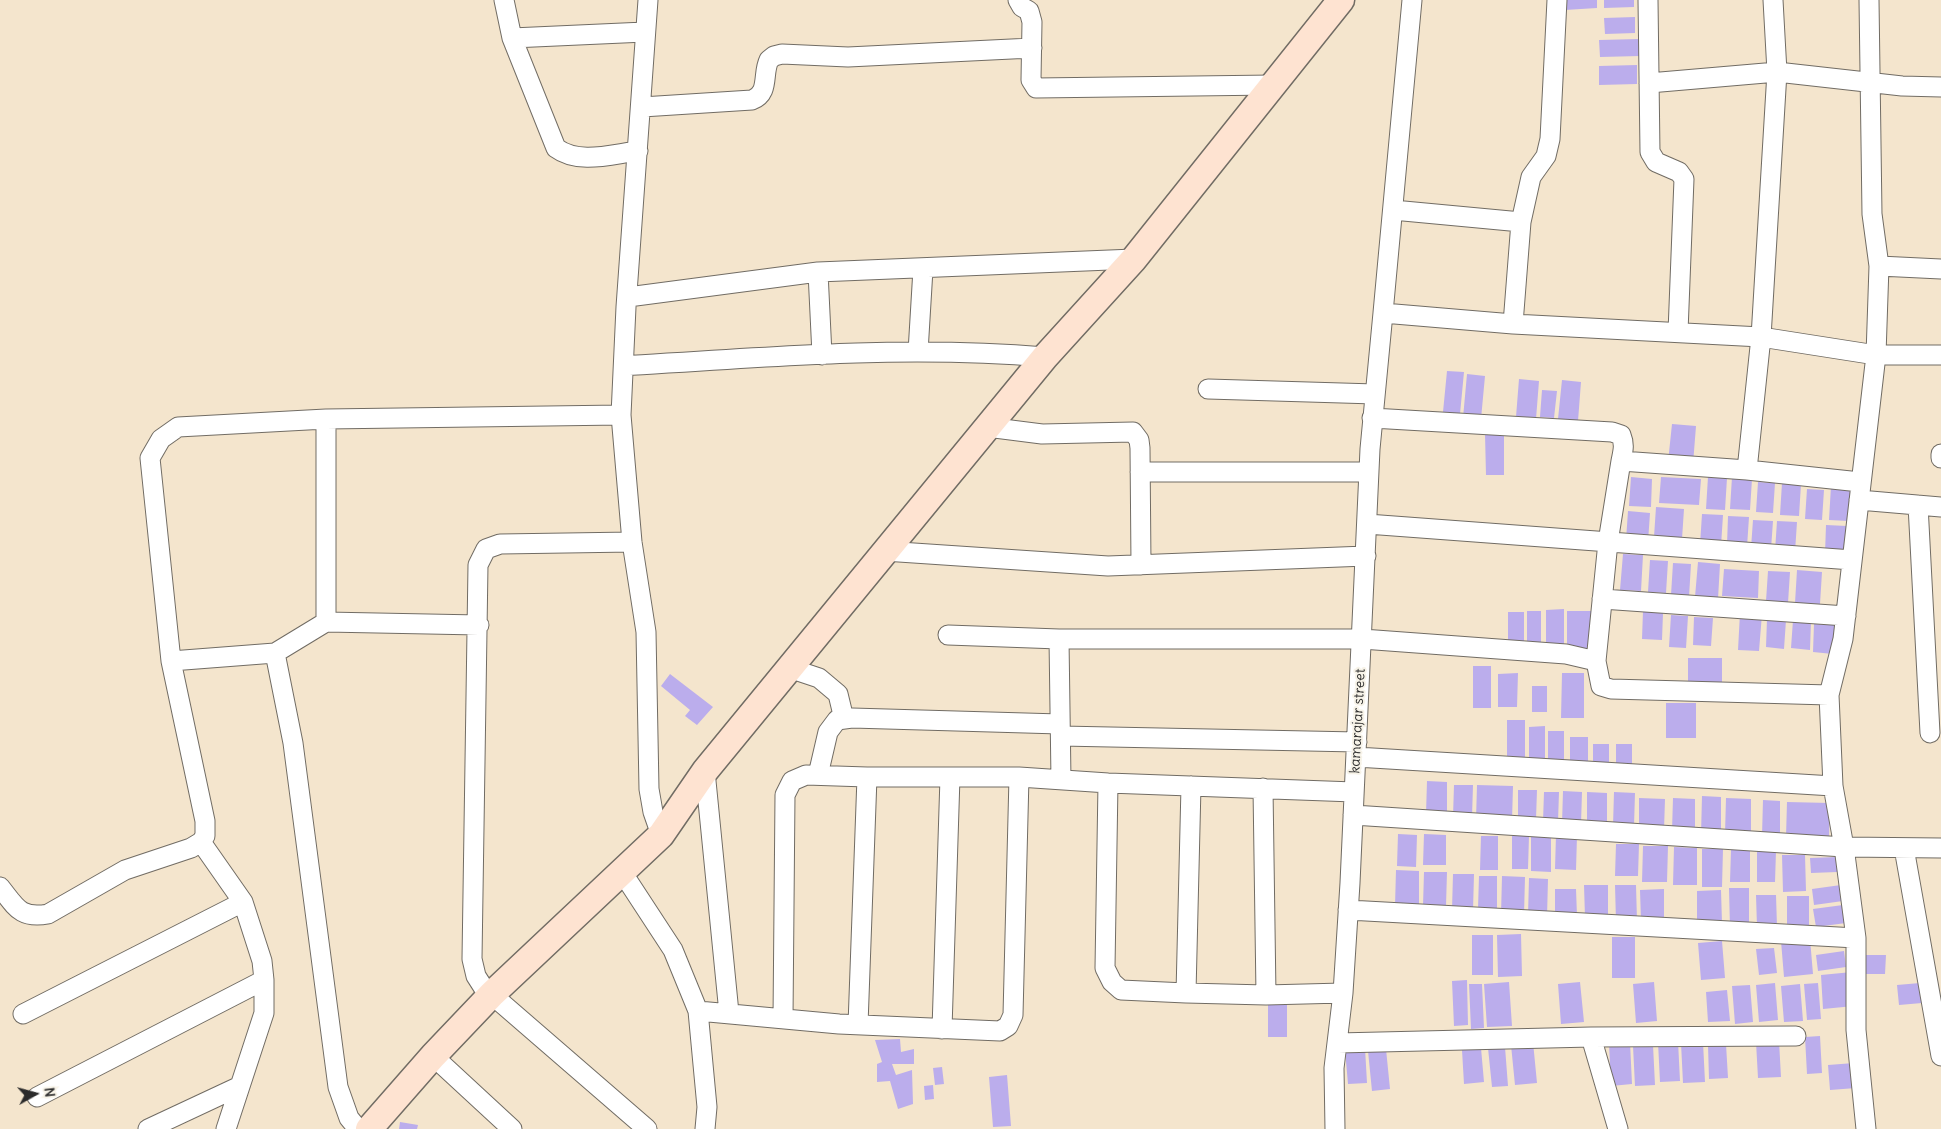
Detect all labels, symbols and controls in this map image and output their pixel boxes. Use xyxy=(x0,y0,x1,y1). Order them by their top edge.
street label: kamarajar street xyxy=(1347,668,1369,774)
north arrow xyxy=(10,1069,60,1119)
text: N xyxy=(40,1086,59,1098)

